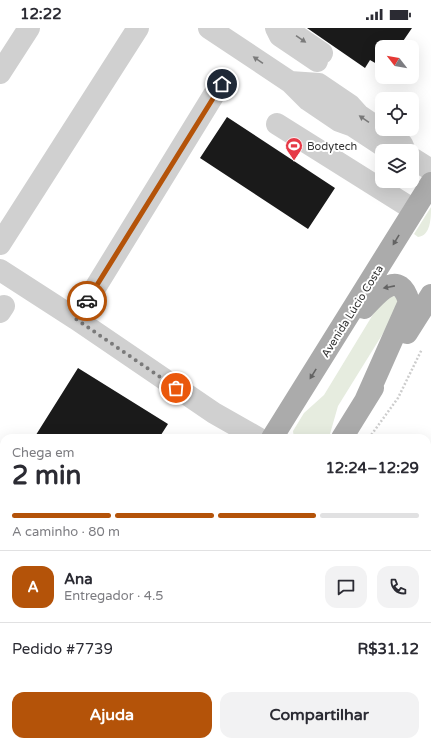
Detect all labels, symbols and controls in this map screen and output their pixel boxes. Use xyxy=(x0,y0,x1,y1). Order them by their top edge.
text: 12:22 xyxy=(20,5,62,23)
one-way arrow xyxy=(296,35,306,43)
north arrow xyxy=(375,40,419,84)
map controls xyxy=(375,40,419,188)
one-way arrow xyxy=(252,56,263,64)
pin xyxy=(205,67,239,101)
icon: home xyxy=(211,73,233,95)
button: locate xyxy=(375,92,419,136)
one-way arrow xyxy=(359,115,370,123)
sports icon: Bodytech xyxy=(284,136,304,161)
place label: Bodytech xyxy=(307,140,357,153)
button: layers xyxy=(375,144,419,188)
one-way arrow xyxy=(392,234,399,246)
street label: Avenida Lúcio Costa xyxy=(319,263,386,360)
courier xyxy=(67,281,107,321)
one-way arrow xyxy=(383,285,396,291)
icon: car xyxy=(76,290,98,312)
one-way arrow xyxy=(309,369,317,379)
pin xyxy=(159,371,193,405)
icon: bag xyxy=(165,377,187,399)
text: Chega em xyxy=(12,445,75,461)
text: 12:24–12:29 xyxy=(325,459,419,477)
text: 2 min xyxy=(12,460,81,491)
text: A caminho · 80 m xyxy=(12,524,120,540)
button: chat xyxy=(325,566,367,608)
button: phone xyxy=(377,566,419,608)
text: Ana xyxy=(64,570,93,588)
text: A xyxy=(27,578,39,596)
text: Entregador · 4.5 xyxy=(64,588,164,604)
text: Pedido #7739 xyxy=(12,640,113,658)
text: R$31.12 xyxy=(357,640,419,658)
button: Ajuda xyxy=(12,692,212,738)
button: Compartilhar xyxy=(220,692,419,738)

